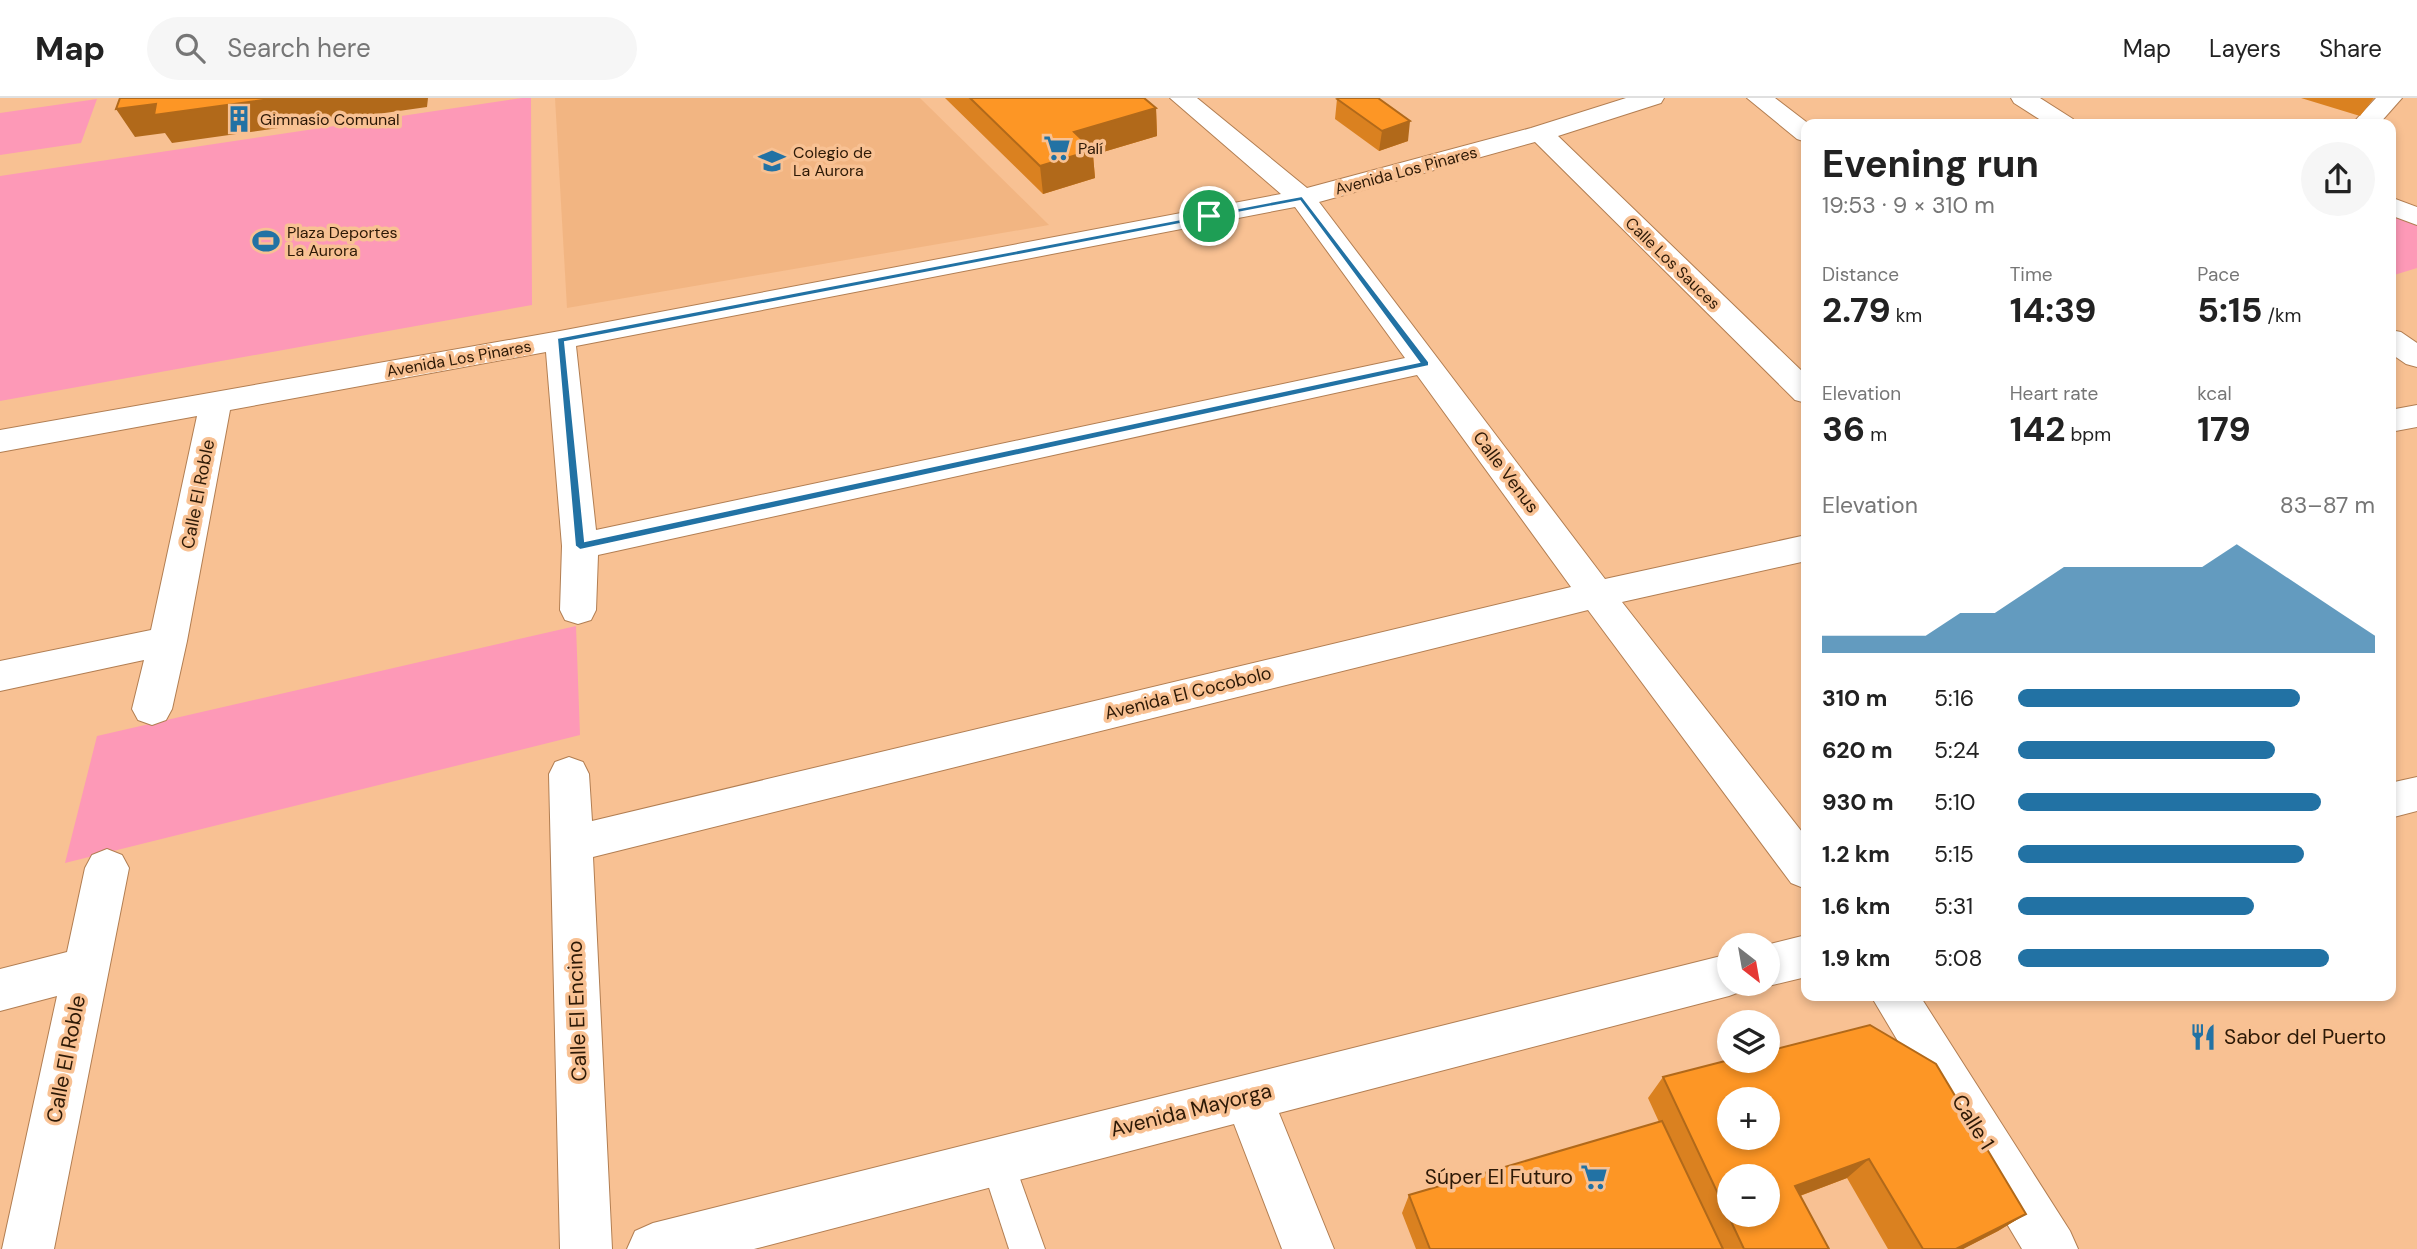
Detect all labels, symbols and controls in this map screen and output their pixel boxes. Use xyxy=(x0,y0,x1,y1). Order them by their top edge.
search box xyxy=(147,17,637,80)
text: Map xyxy=(35,27,105,70)
icon: search xyxy=(171,29,209,67)
text: Search here xyxy=(227,31,371,65)
text: Map xyxy=(2123,33,2171,64)
text: Layers xyxy=(2209,33,2281,64)
text: Share xyxy=(2319,33,2382,64)
building icon: Gimnasio Comunal xyxy=(224,104,254,134)
place label: Gimnasio Comunal xyxy=(260,109,400,130)
supermarket icon: Palí xyxy=(1042,133,1072,163)
place label: Palí xyxy=(1078,138,1103,159)
text: Evening run xyxy=(1822,139,2039,189)
street label: Avenida Los Pinares xyxy=(1333,141,1480,200)
place label: Colegio de La Aurora xyxy=(793,142,872,181)
button: share xyxy=(2301,142,2375,216)
school or university icon: Colegio de La Aurora xyxy=(757,146,787,176)
pin xyxy=(1179,186,1239,246)
text: 19:53 · 9 × 310 m xyxy=(1822,190,1995,220)
icon: arrive xyxy=(1190,197,1228,235)
street label: Calle Los Sauces xyxy=(1621,213,1725,314)
place label: Plaza Deportes La Aurora xyxy=(287,222,398,261)
sports icon: Plaza Deportes La Aurora xyxy=(251,226,281,256)
text: Distance xyxy=(1822,262,1899,287)
text: Time xyxy=(2010,262,2053,287)
text: Pace xyxy=(2197,262,2240,287)
text: 2.79 xyxy=(1822,287,1891,333)
text: 14:39 xyxy=(2010,287,2097,333)
text: 5:15 xyxy=(2197,287,2263,333)
text: km xyxy=(1891,303,1922,328)
text: /km xyxy=(2263,303,2302,328)
street label: Avenida Los Pinares xyxy=(385,335,533,382)
text: Elevation xyxy=(1822,381,1901,406)
text: Heart rate xyxy=(2010,381,2098,406)
text: kcal xyxy=(2197,381,2232,406)
text: 36 xyxy=(1822,406,1865,452)
text: 142 xyxy=(2010,406,2065,452)
text: 179 xyxy=(2197,406,2251,452)
text: m xyxy=(1865,422,1887,447)
text: bpm xyxy=(2065,422,2111,447)
street label: Calle Venus xyxy=(1467,426,1545,518)
street label: Calle El Roble xyxy=(176,437,220,551)
text: Elevation xyxy=(1822,490,1918,520)
text: 83–87 m xyxy=(2280,490,2375,520)
street label: Avenida El Cocobolo xyxy=(1102,661,1274,725)
text: 310 m xyxy=(1822,683,1887,713)
text: 5:16 xyxy=(1934,683,1974,713)
text: 620 m xyxy=(1822,735,1893,765)
text: 5:24 xyxy=(1934,735,1980,765)
text: 930 m xyxy=(1822,787,1894,817)
text: 5:10 xyxy=(1934,787,1976,817)
text: 1.2 km xyxy=(1822,839,1890,869)
text: 5:15 xyxy=(1934,839,1974,869)
text: 1.6 km xyxy=(1822,891,1890,921)
text: 5:31 xyxy=(1934,891,1973,921)
north arrow xyxy=(1717,933,1780,996)
map controls xyxy=(1717,933,1780,1227)
street label: Calle El Encino xyxy=(561,940,593,1082)
text: 1.9 km xyxy=(1822,943,1890,973)
text: 5:08 xyxy=(1934,943,1982,973)
street label: Calle El Roble xyxy=(40,993,92,1125)
button: layers xyxy=(1717,1010,1780,1073)
restaurant icon: Sabor del Puerto xyxy=(2188,1022,2218,1052)
place label: Sabor del Puerto xyxy=(2224,1023,2386,1051)
street label: Avenida Mayorga xyxy=(1107,1076,1275,1144)
button: + xyxy=(1717,1087,1780,1150)
street label: Calle 1 xyxy=(1945,1089,2001,1155)
supermarket icon: Súper El Futuro xyxy=(1579,1162,1609,1192)
place label: Súper El Futuro xyxy=(1425,1163,1573,1191)
button: − xyxy=(1717,1164,1780,1227)

